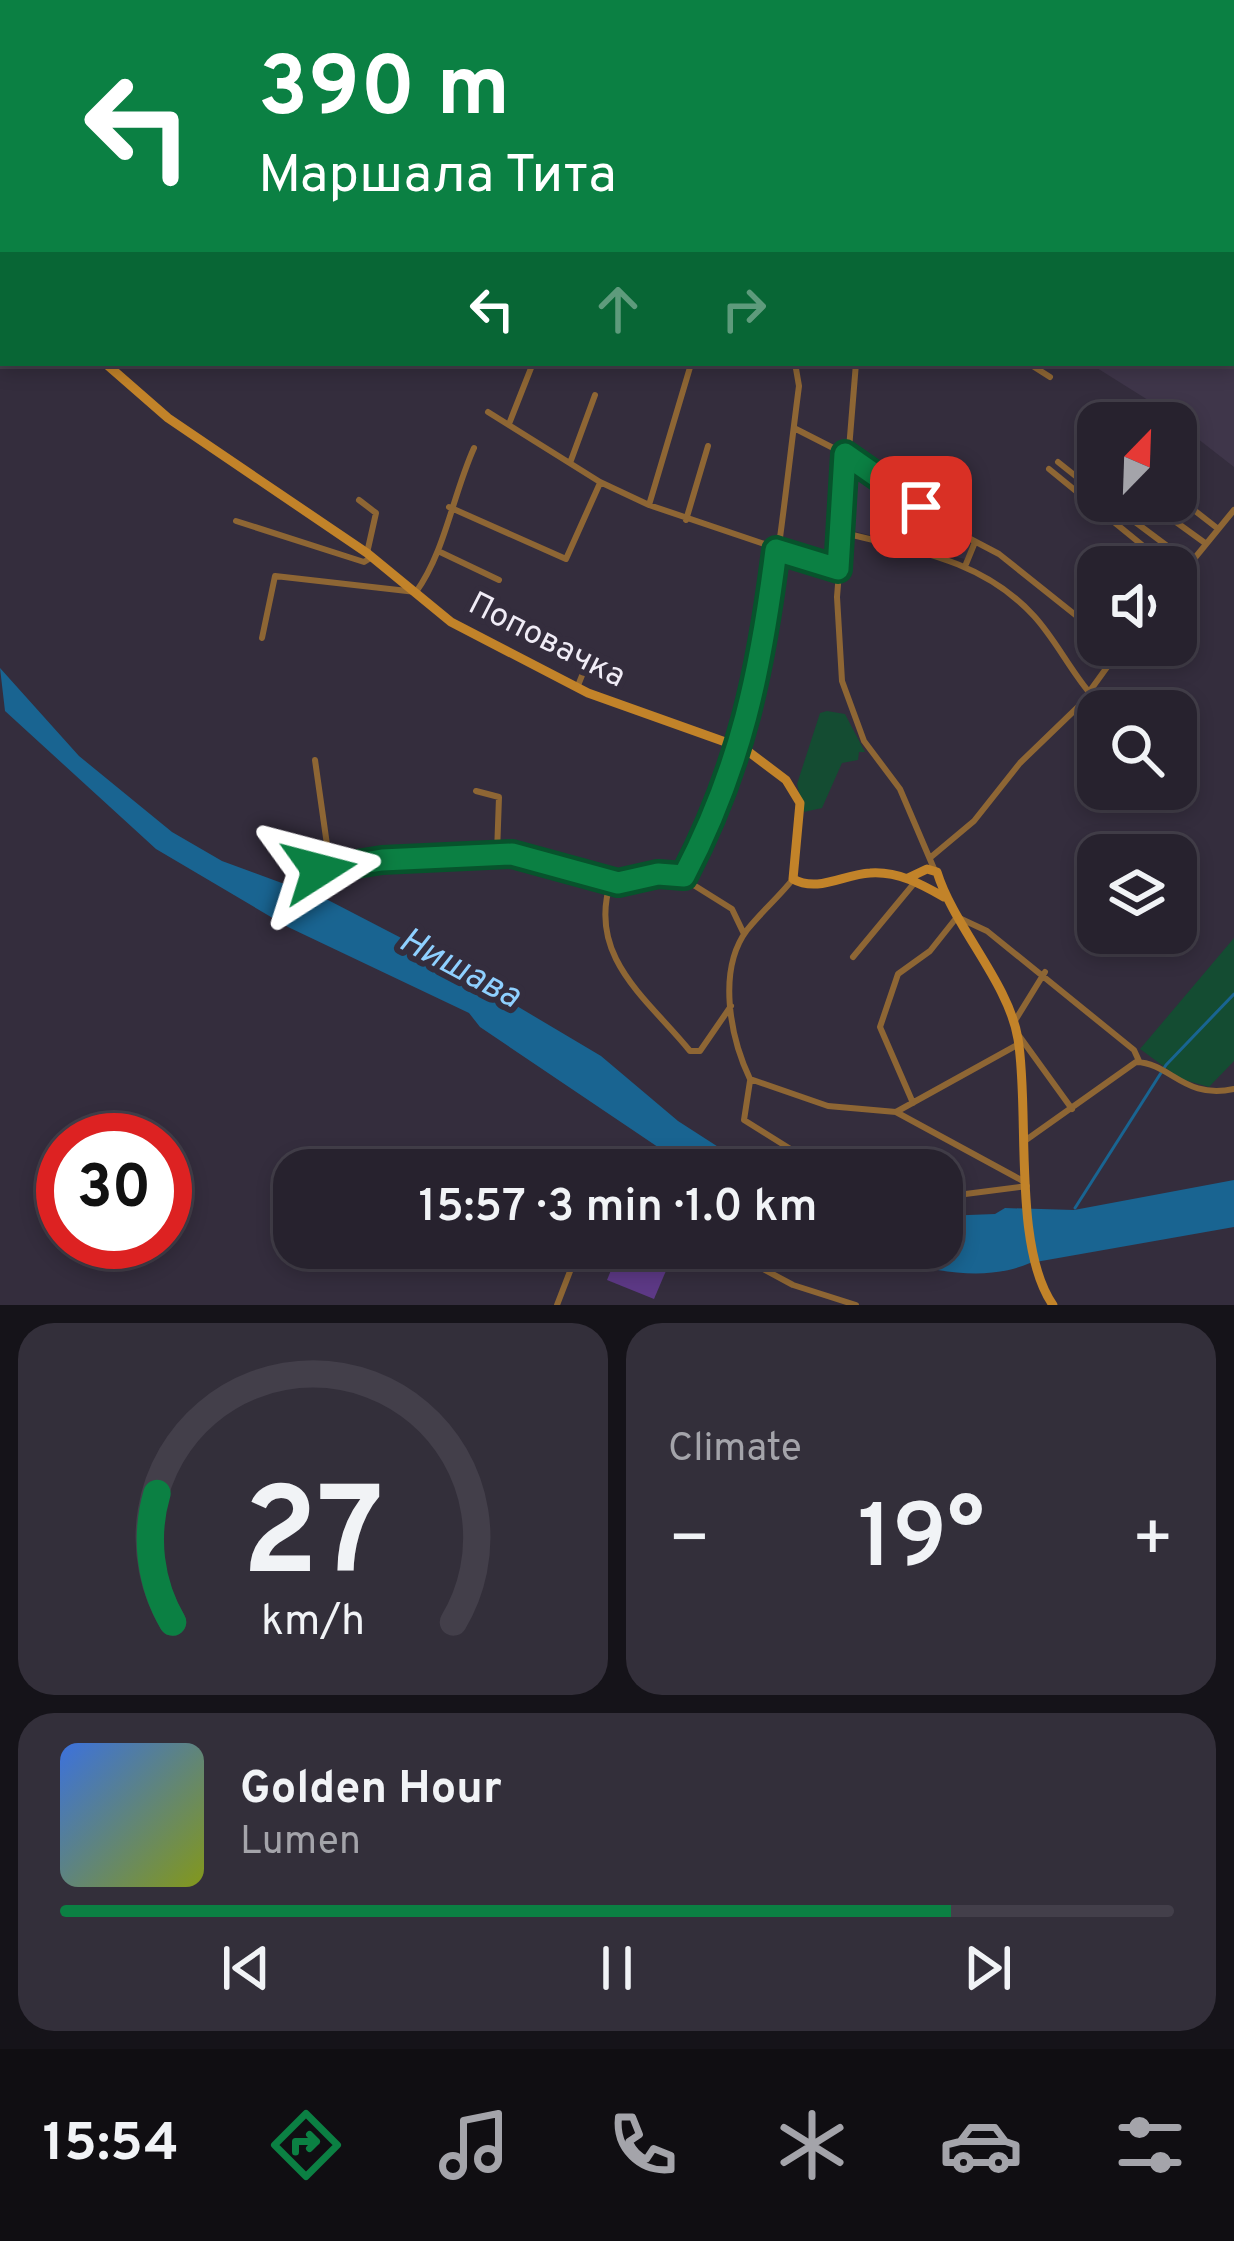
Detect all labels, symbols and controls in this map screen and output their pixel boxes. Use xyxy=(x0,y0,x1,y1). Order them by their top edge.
text: 390 m xyxy=(258,39,510,145)
icon: left xyxy=(60,48,216,204)
text: Маршала Тита xyxy=(258,143,617,212)
icon: left xyxy=(459,276,525,342)
icon: ahead xyxy=(585,276,651,342)
icon: right xyxy=(711,276,777,342)
north arrow xyxy=(1077,402,1197,522)
map controls xyxy=(1077,402,1197,954)
pin xyxy=(870,456,972,558)
icon: arrive xyxy=(888,474,954,540)
button: sound xyxy=(1077,546,1197,666)
street label: Поповачка xyxy=(461,584,632,699)
button: search xyxy=(1077,690,1197,810)
position arrow xyxy=(256,807,382,933)
button: layers xyxy=(1077,834,1197,954)
water label: Нишава xyxy=(390,918,528,1021)
speed limit sign: 30 xyxy=(36,1113,192,1269)
text: 15:57 · 3 min · 1.0 km xyxy=(419,1180,817,1237)
text: Climate xyxy=(668,1426,802,1475)
text: 27 xyxy=(242,1461,384,1619)
text: 19° xyxy=(857,1486,985,1599)
text: − xyxy=(668,1501,711,1584)
text: + xyxy=(1131,1501,1174,1584)
text: km/h xyxy=(261,1596,365,1650)
text: Golden Hour xyxy=(240,1762,502,1819)
text: Lumen xyxy=(240,1819,361,1868)
icon: previous xyxy=(213,1935,279,2001)
icon: pause xyxy=(584,1935,650,2001)
icon: next xyxy=(955,1935,1021,2001)
icon: directions xyxy=(264,2103,348,2187)
icon: music xyxy=(432,2103,516,2187)
icon: phone xyxy=(601,2103,685,2187)
icon: climate xyxy=(770,2103,854,2187)
icon: car xyxy=(939,2103,1023,2187)
icon: filters xyxy=(1108,2103,1192,2187)
text: 15:54 xyxy=(42,2111,179,2180)

